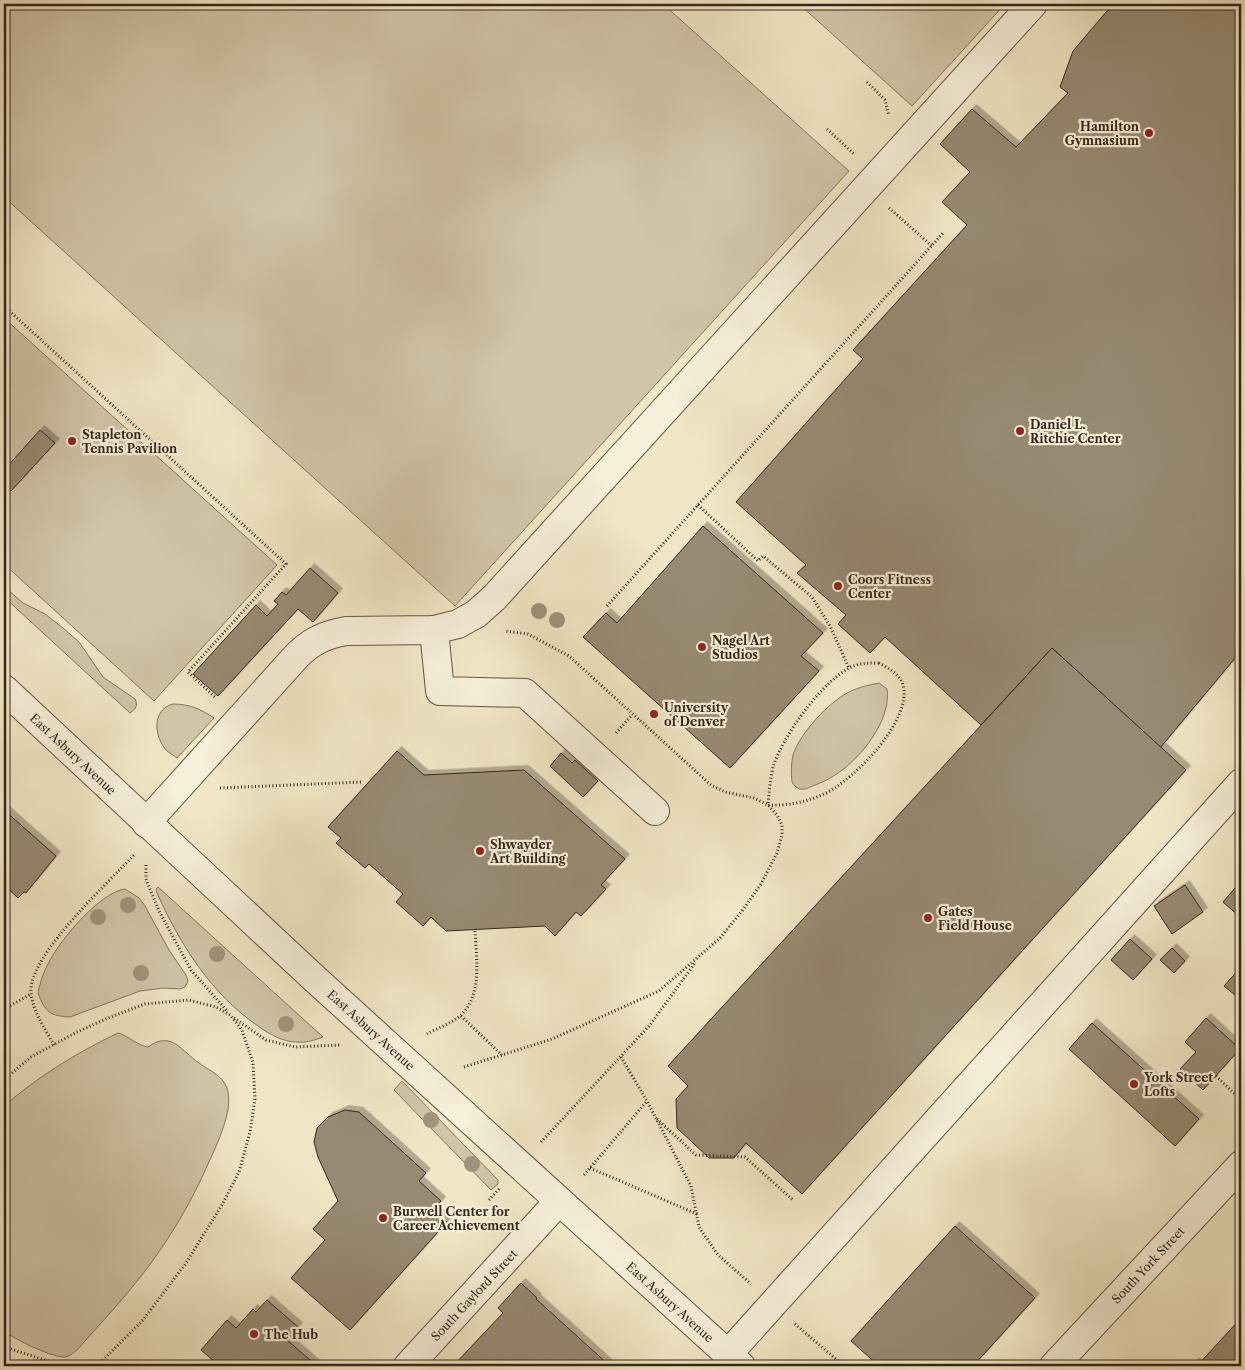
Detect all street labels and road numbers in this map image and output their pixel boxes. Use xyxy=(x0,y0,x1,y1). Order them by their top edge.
street label: East Asbury Avenue xyxy=(27,710,119,798)
street label: East Asbury Avenue xyxy=(324,987,418,1073)
street label: South York Street xyxy=(1108,1223,1188,1307)
street label: South Gaylord Street xyxy=(428,1246,521,1344)
street label: East Asbury Avenue xyxy=(623,1259,717,1345)

